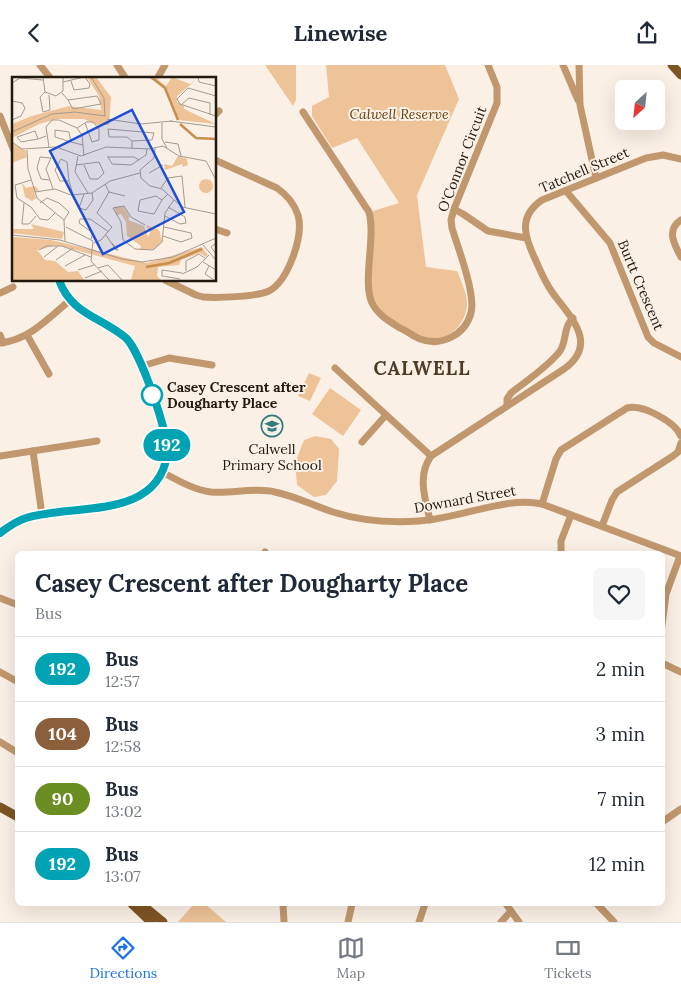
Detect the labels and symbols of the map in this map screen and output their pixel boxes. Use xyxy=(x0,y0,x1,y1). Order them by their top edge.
inset map xyxy=(12,77,216,281)
north arrow xyxy=(615,80,665,130)
street label: O'Connor Circuit xyxy=(434,103,491,215)
park label: Calwell Reserve xyxy=(349,105,449,123)
street label: Tatchell Street xyxy=(536,143,632,197)
street label: Burtt Crescent xyxy=(614,237,668,333)
district label: CALWELL xyxy=(373,356,471,380)
place label: Casey Crescent after Dougharty Place xyxy=(167,378,306,412)
marker: Casey Crescent after Dougharty Place xyxy=(141,384,163,406)
school or university icon: Calwell Primary School xyxy=(260,414,284,438)
line badge: 192 xyxy=(138,429,196,461)
place label: Calwell Primary School xyxy=(222,440,322,474)
street label: Downard Street xyxy=(413,481,518,517)

